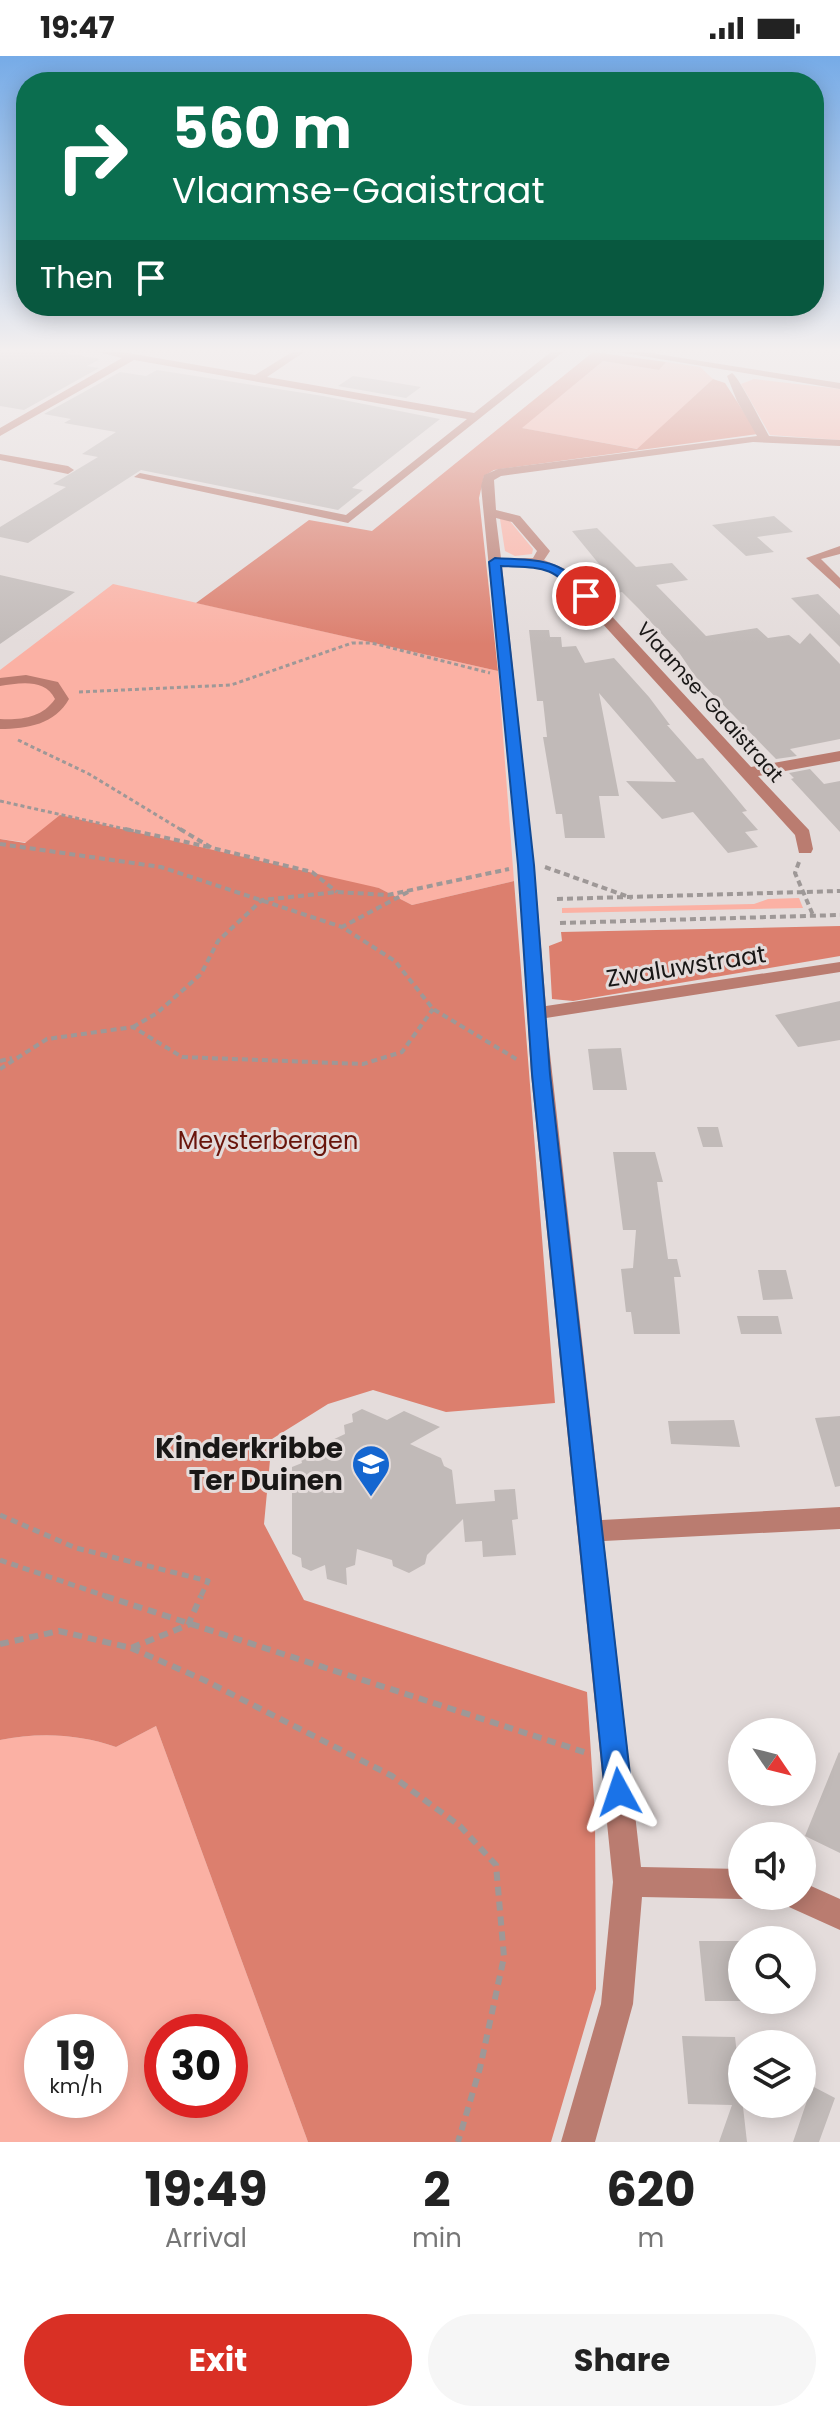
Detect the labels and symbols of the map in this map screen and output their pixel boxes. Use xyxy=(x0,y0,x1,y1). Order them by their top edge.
pin xyxy=(552,562,620,630)
street label: Vlaamse-Gaaistraat xyxy=(630,616,790,788)
street label: Zwaluwstraat xyxy=(604,937,768,995)
park label: Meysterbergen xyxy=(178,1124,358,1157)
place label: Kinderkribbe Ter Duinen xyxy=(155,1429,343,1500)
school or university icon: Kinderkribbe Ter Duinen xyxy=(350,1443,392,1498)
north arrow xyxy=(728,1718,816,1806)
position arrow xyxy=(577,1750,661,1834)
speed limit sign: 30 xyxy=(144,2014,248,2118)

